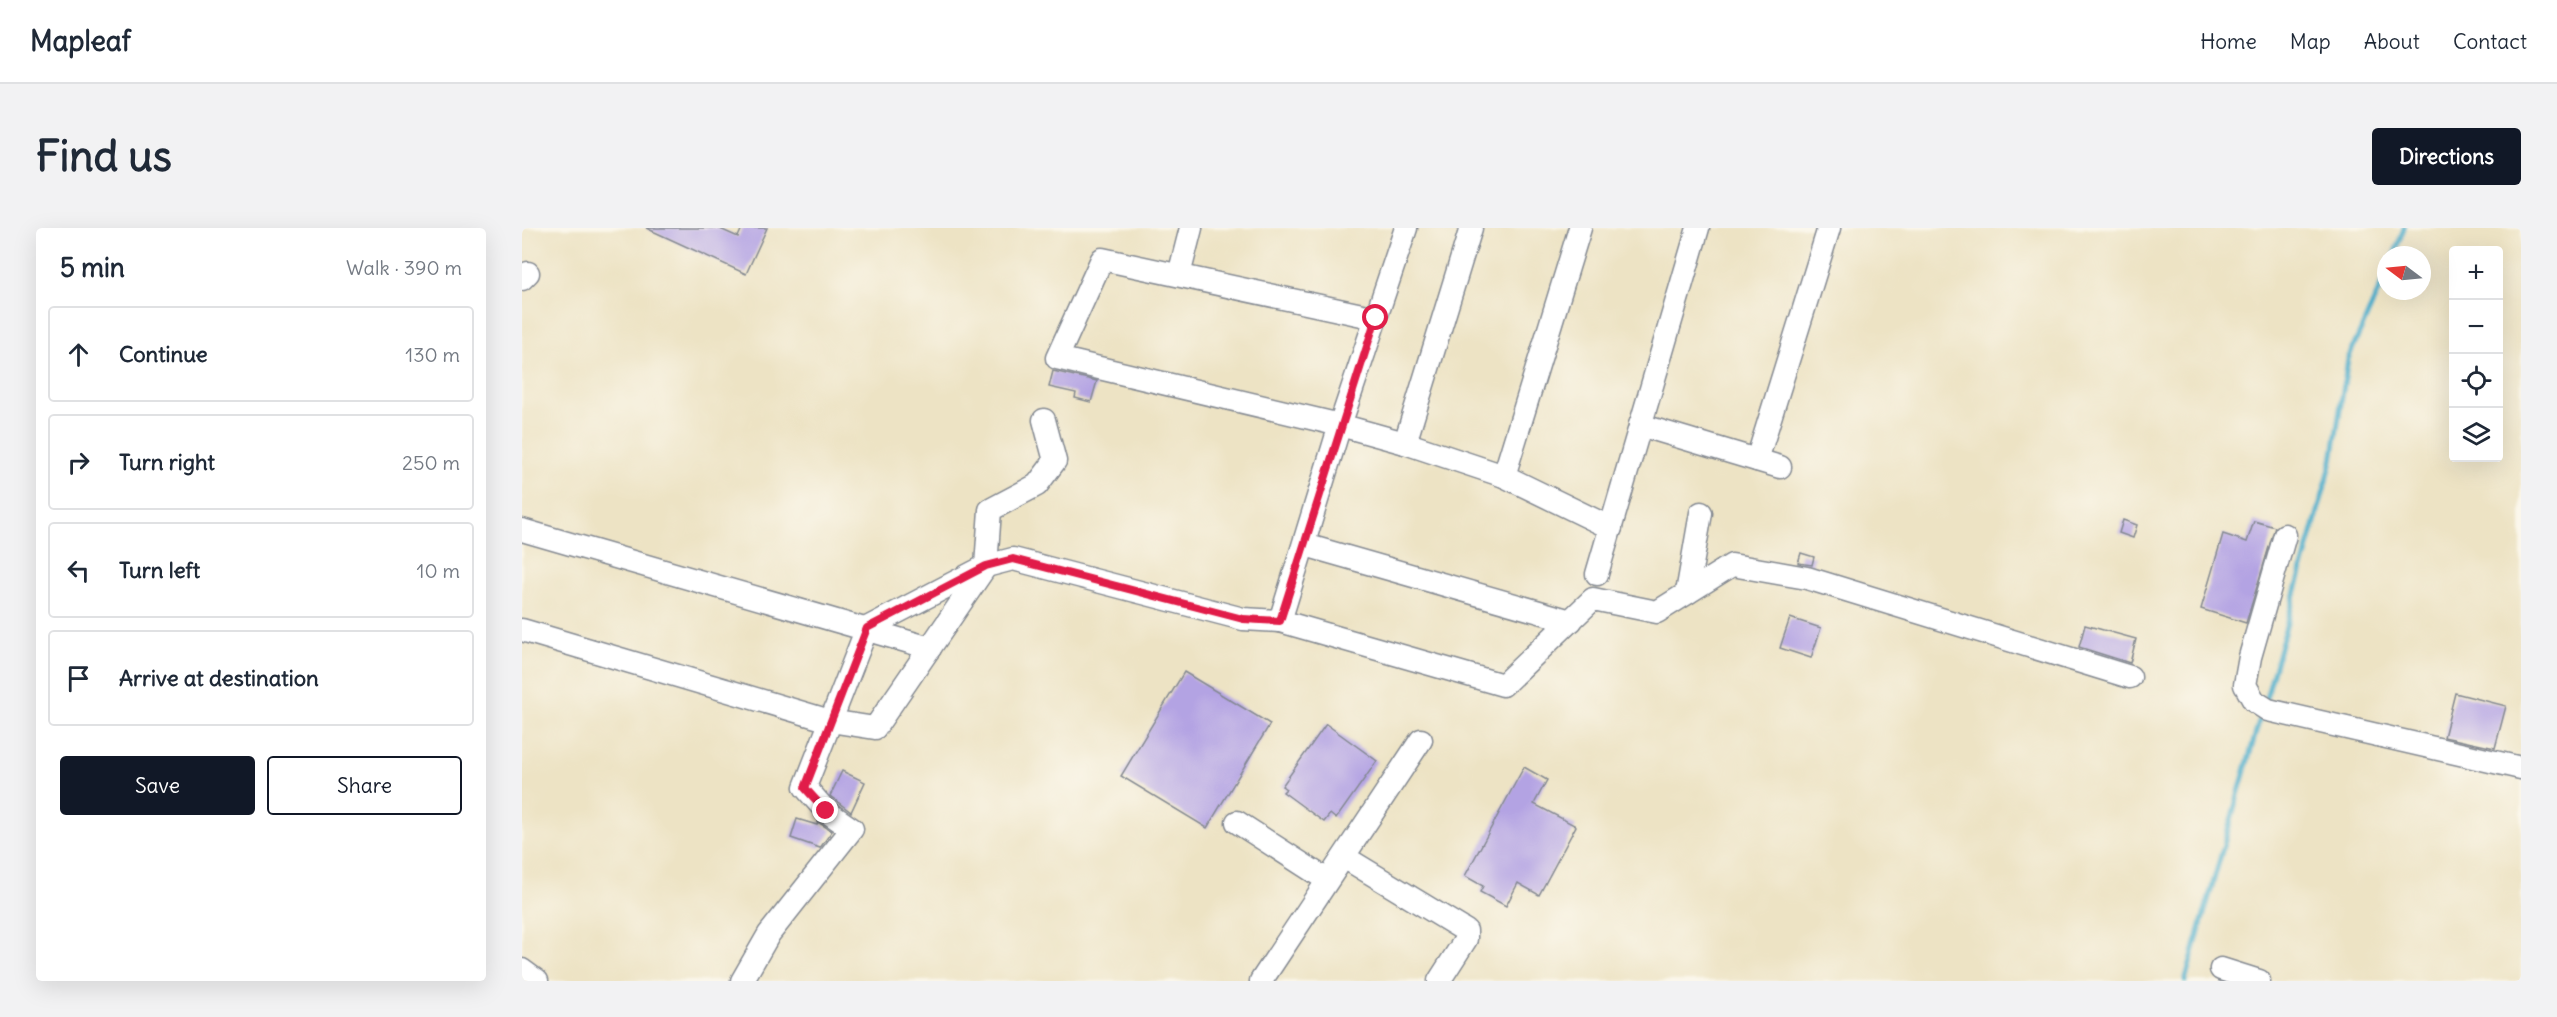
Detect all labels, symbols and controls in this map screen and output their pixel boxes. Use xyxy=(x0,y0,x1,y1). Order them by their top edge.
text: Mapleaf xyxy=(30,23,131,59)
text: Home xyxy=(2200,28,2257,55)
text: Map xyxy=(2290,28,2331,55)
text: About xyxy=(2364,28,2420,55)
text: Contact xyxy=(2453,28,2527,55)
button: Directions xyxy=(2372,128,2521,185)
text: Find us xyxy=(36,130,172,182)
north arrow xyxy=(2377,246,2431,300)
map controls xyxy=(2449,246,2503,462)
button: + xyxy=(2449,246,2503,300)
text: 5 min xyxy=(60,251,125,284)
text: Walk · 390 m xyxy=(346,255,462,280)
button: − xyxy=(2449,300,2503,354)
route start xyxy=(1362,304,1388,330)
icon: ahead xyxy=(62,338,95,371)
text: Continue xyxy=(119,340,208,368)
text: 130 m xyxy=(405,342,460,367)
button: locate xyxy=(2449,354,2503,408)
button: layers xyxy=(2449,408,2503,462)
icon: right xyxy=(62,446,95,479)
text: Turn right xyxy=(119,448,215,476)
text: 250 m xyxy=(402,450,460,475)
icon: left xyxy=(62,554,95,587)
text: Turn left xyxy=(119,556,200,584)
text: 10 m xyxy=(417,558,460,583)
icon: arrive xyxy=(62,662,95,695)
text: Arrive at destination xyxy=(119,664,319,692)
button: Save xyxy=(60,756,255,815)
button: Share xyxy=(267,756,462,815)
route end xyxy=(812,797,838,823)

